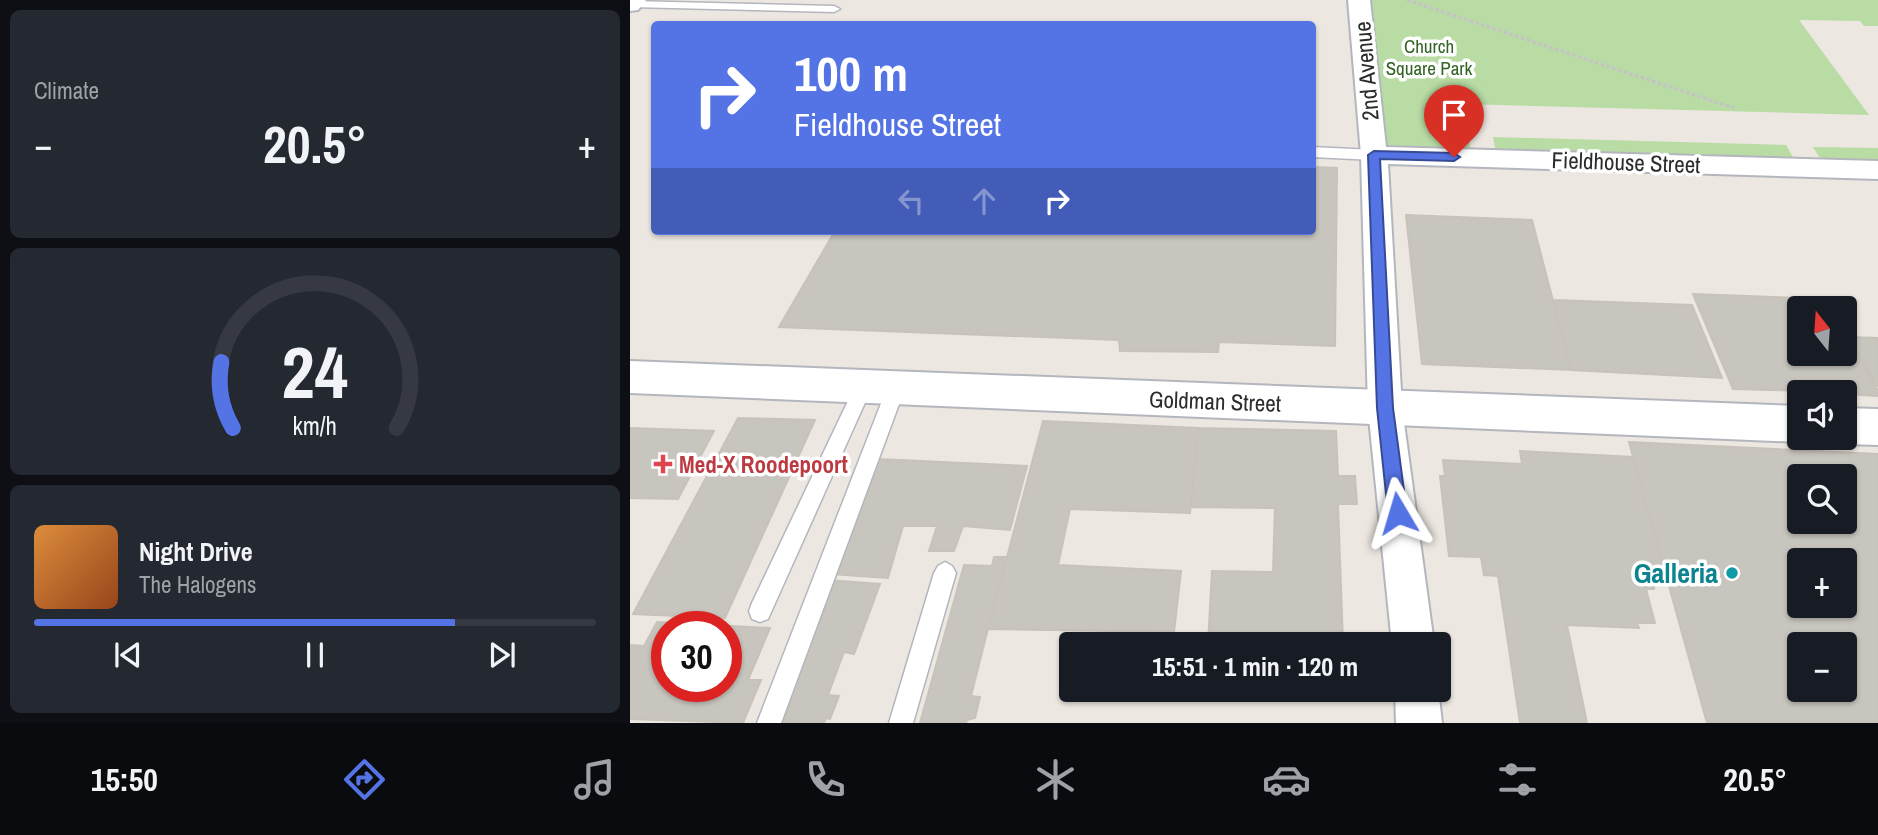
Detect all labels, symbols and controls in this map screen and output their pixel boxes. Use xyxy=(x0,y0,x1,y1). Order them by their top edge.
street label: 2nd Avenue xyxy=(1346,20,1386,122)
park label: Church Square Park xyxy=(1386,33,1473,81)
text: 100 m xyxy=(794,40,908,106)
icon: right xyxy=(679,49,770,140)
text: Climate xyxy=(34,75,99,106)
pin xyxy=(1424,85,1484,157)
icon: arrive xyxy=(1435,96,1473,134)
text: Fieldhouse Street xyxy=(794,103,1001,146)
text: 20.5° xyxy=(263,109,367,179)
text: − xyxy=(34,119,52,170)
text: + xyxy=(578,119,596,170)
street label: Fieldhouse Street xyxy=(1551,144,1701,180)
icon: left xyxy=(892,182,930,220)
icon: ahead xyxy=(965,182,1003,220)
icon: right xyxy=(1038,182,1076,220)
north arrow xyxy=(1787,296,1857,366)
map controls xyxy=(1787,296,1857,702)
text: 24 xyxy=(282,323,348,421)
button: sound xyxy=(1787,380,1857,450)
street label: Goldman Street xyxy=(1148,383,1282,419)
text: km/h xyxy=(293,408,337,442)
place label: Med-X Roodepoort xyxy=(679,449,848,480)
marker: Med-X Roodepoort xyxy=(653,454,673,474)
button: search xyxy=(1787,464,1857,534)
position arrow xyxy=(1361,476,1435,550)
text: Night Drive xyxy=(139,534,253,569)
button: + xyxy=(1787,548,1857,618)
place label: Galleria xyxy=(1634,554,1718,592)
marker: Galleria xyxy=(1724,565,1740,581)
text: The Halogens xyxy=(139,569,256,600)
speed limit sign: 30 xyxy=(651,611,742,702)
button: − xyxy=(1787,632,1857,702)
icon: previous xyxy=(109,636,147,674)
icon: pause xyxy=(296,636,334,674)
icon: next xyxy=(483,636,521,674)
text: 15:51 · 1 min · 120 m xyxy=(1152,649,1358,684)
icon: directions xyxy=(340,755,389,804)
icon: music xyxy=(570,755,619,804)
icon: phone xyxy=(801,755,850,804)
icon: climate xyxy=(1031,755,1080,804)
icon: car xyxy=(1262,755,1311,804)
icon: filters xyxy=(1493,755,1542,804)
text: 15:50 xyxy=(91,758,158,801)
text: 20.5° xyxy=(1723,758,1787,801)

